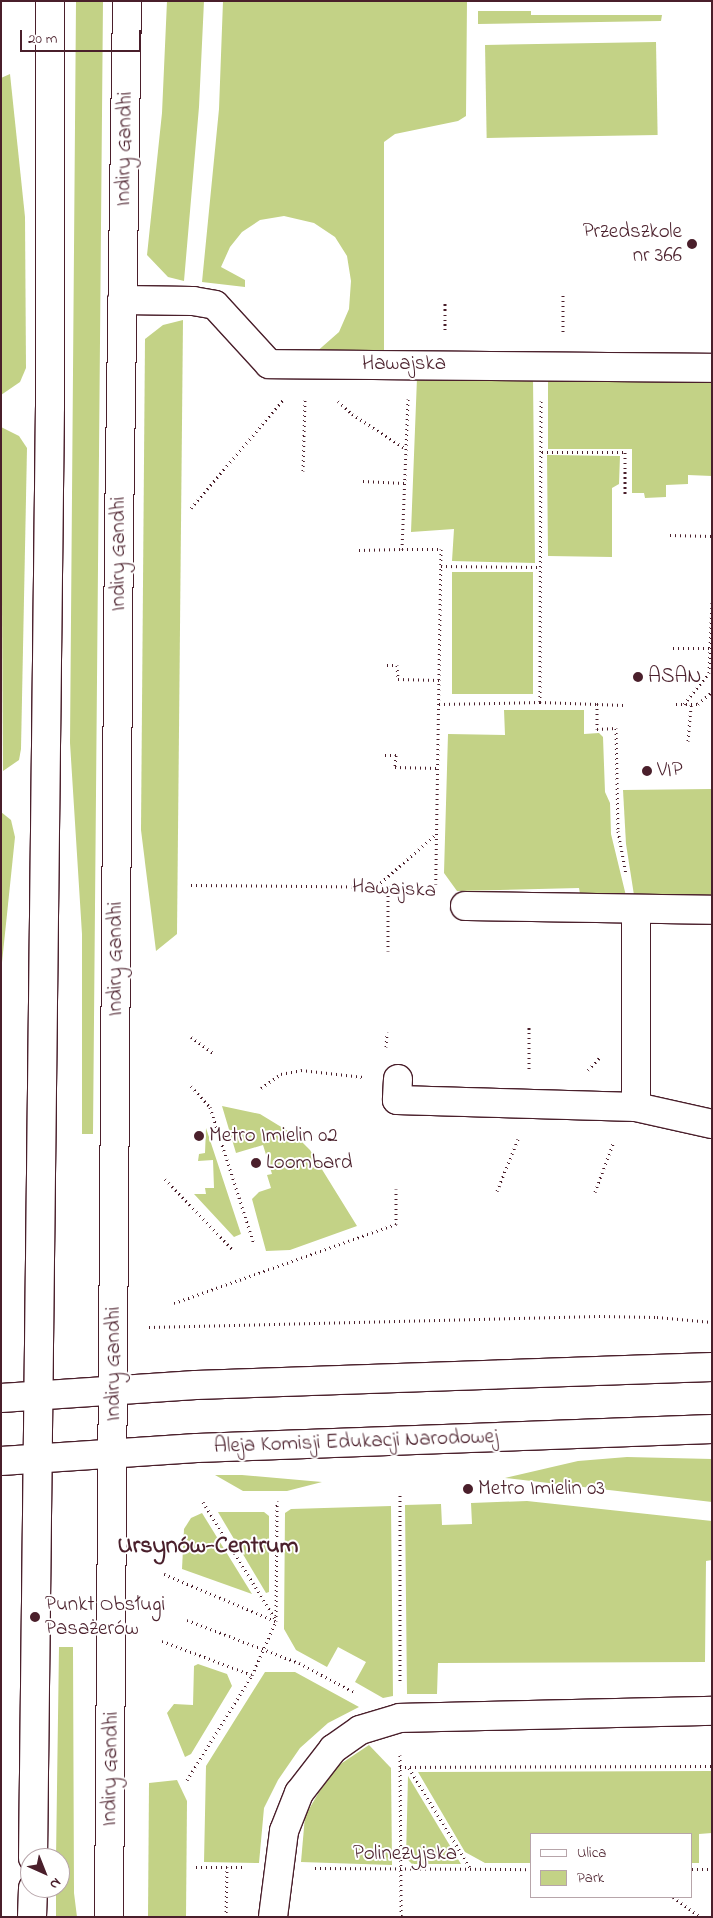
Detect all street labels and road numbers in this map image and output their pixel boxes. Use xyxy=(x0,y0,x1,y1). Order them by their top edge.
street label: Indiry Gandhi xyxy=(111,91,139,207)
street label: Hawajska xyxy=(362,351,446,377)
street label: Indiry Gandhi xyxy=(106,497,132,611)
street label: Hawajska xyxy=(351,874,437,904)
street label: Indiry Gandhi xyxy=(103,902,129,1016)
street label: Indiry Gandhi xyxy=(101,1307,127,1421)
street label: Aleja Komisji Edukacji Narodowej xyxy=(213,1424,499,1460)
street label: Indiry Gandhi xyxy=(97,1711,125,1827)
street label: Polinezyjska xyxy=(353,1841,457,1867)

